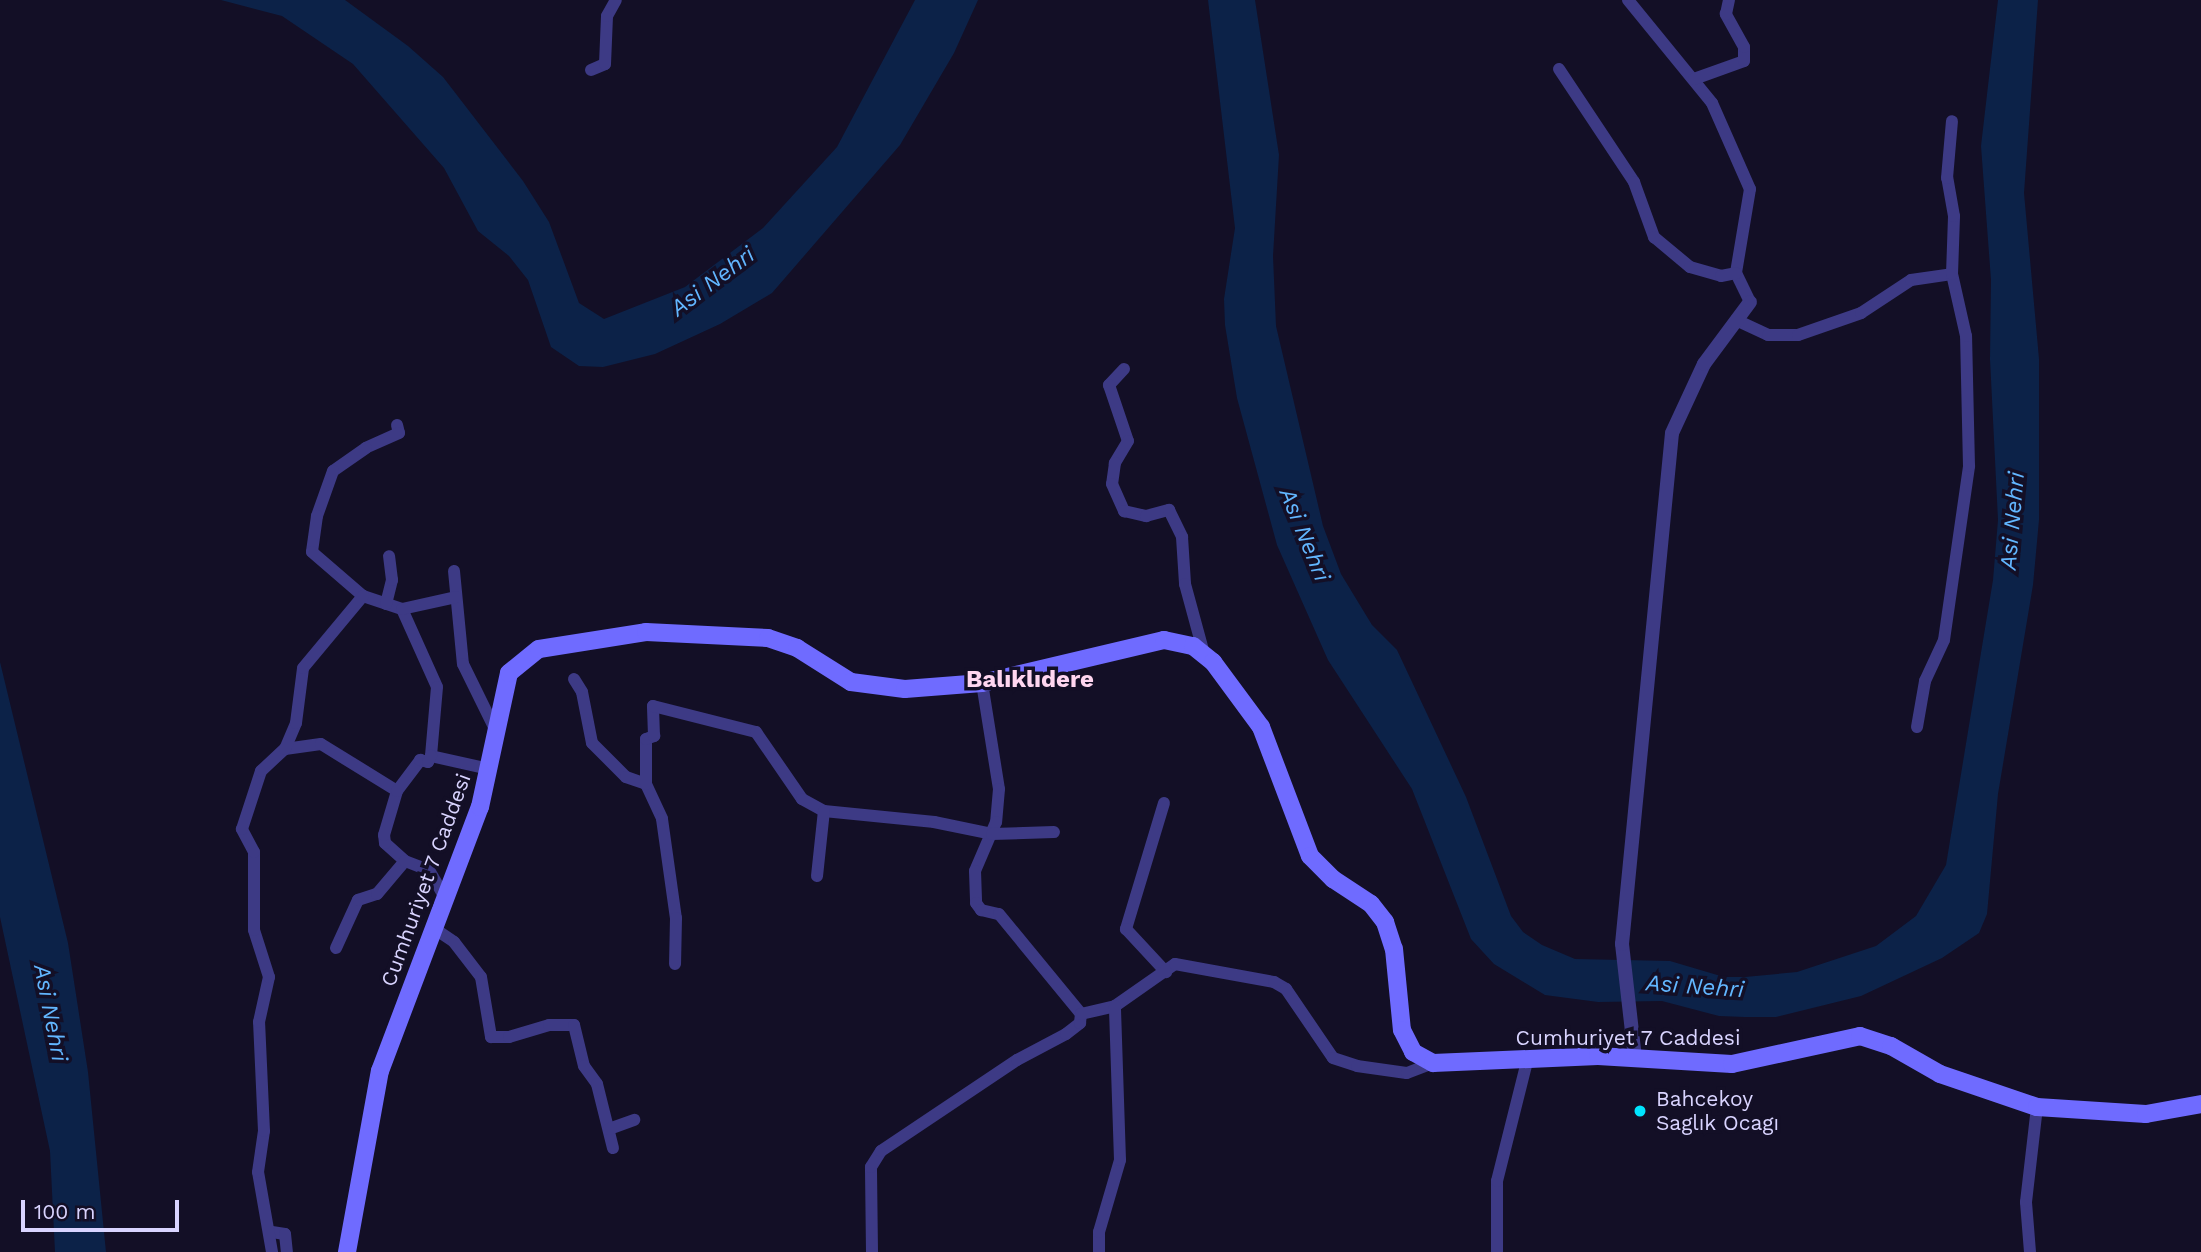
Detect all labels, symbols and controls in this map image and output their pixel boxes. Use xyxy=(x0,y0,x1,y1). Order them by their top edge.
water label: Asi Nehri xyxy=(665,241,761,323)
water label: Asi Nehri xyxy=(1995,471,2031,571)
water label: Asi Nehri xyxy=(1273,484,1335,586)
district label: Balıklıdere xyxy=(966,666,1094,694)
street label: Cumhuriyet 7 Caddesi xyxy=(375,769,477,991)
water label: Asi Nehri xyxy=(27,962,73,1064)
water label: Asi Nehri xyxy=(1645,970,1745,1004)
street label: Cumhuriyet 7 Caddesi xyxy=(1515,1025,1741,1051)
place label: Bahcekoy Saglık Ocagı xyxy=(1656,1086,1780,1136)
marker: Bahcekoy Saglık Ocagı xyxy=(1630,1101,1650,1121)
scale bar xyxy=(24,1186,182,1230)
text: 100 m xyxy=(34,1199,96,1224)

